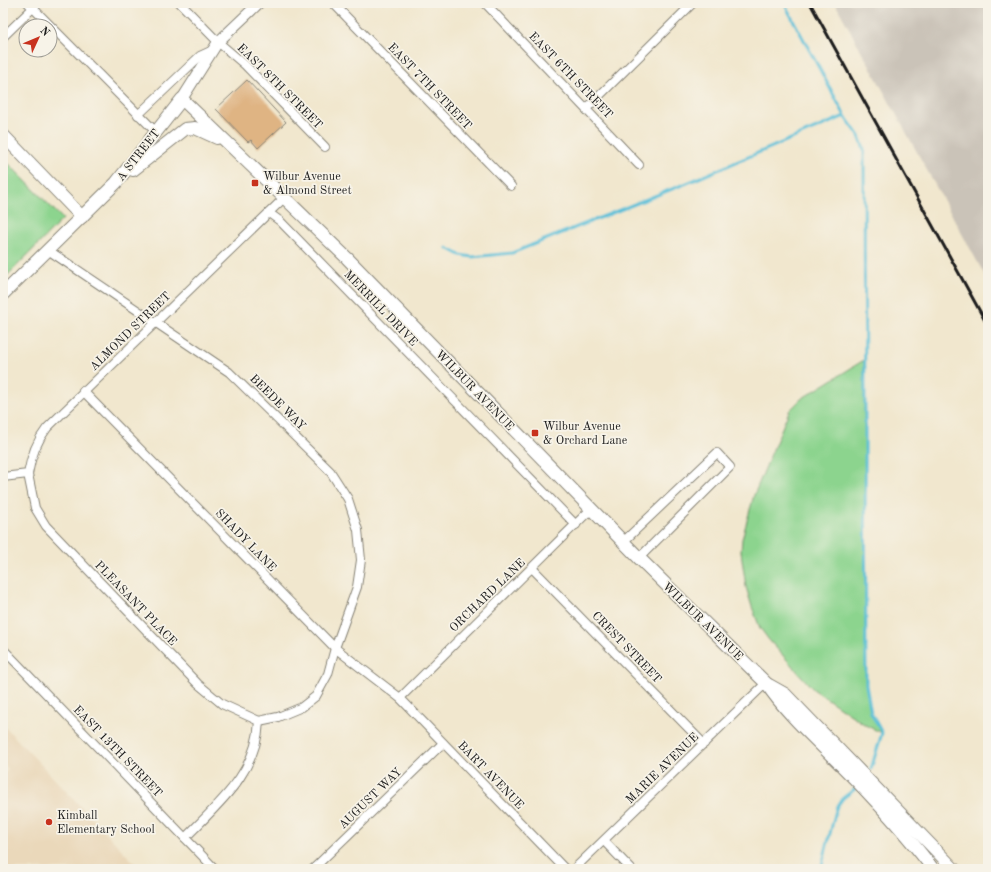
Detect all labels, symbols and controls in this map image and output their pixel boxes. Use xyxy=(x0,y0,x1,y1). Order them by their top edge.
north arrow xyxy=(18,18,58,58)
text: N xyxy=(37,25,51,39)
street label: EAST 6TH STREET xyxy=(526,30,615,121)
street label: EAST 7TH STREET xyxy=(385,41,474,132)
street label: EAST 8TH STREET xyxy=(234,42,324,132)
street label: A STREET xyxy=(115,127,163,184)
place label: Wilbur Avenue & Almond Street xyxy=(263,171,352,197)
marker: Wilbur Avenue & Almond Street xyxy=(250,178,260,188)
street label: MERRILL DRIVE xyxy=(341,269,419,349)
street label: ALMOND STREET xyxy=(88,290,173,373)
street label: WILBUR AVENUE xyxy=(433,348,516,433)
street label: BEEDE WAY xyxy=(247,373,308,433)
place label: Wilbur Avenue & Orchard Lane xyxy=(543,421,628,447)
marker: Wilbur Avenue & Orchard Lane xyxy=(530,428,540,438)
street label: SHADY LANE xyxy=(213,507,278,574)
street label: ORCHARD LANE xyxy=(448,557,528,635)
street label: PLEASANT PLACE xyxy=(92,559,179,648)
street label: WILBUR AVENUE xyxy=(660,580,745,663)
street label: CREST STREET xyxy=(589,610,663,686)
street label: EAST 13TH STREET xyxy=(71,704,164,800)
street label: MARIE AVENUE xyxy=(624,731,701,806)
street label: BART AVENUE xyxy=(455,739,526,812)
street label: AUGUST WAY xyxy=(337,766,405,832)
place label: Kimball Elementary School xyxy=(57,810,155,836)
marker: Kimball Elementary School xyxy=(44,817,54,827)

